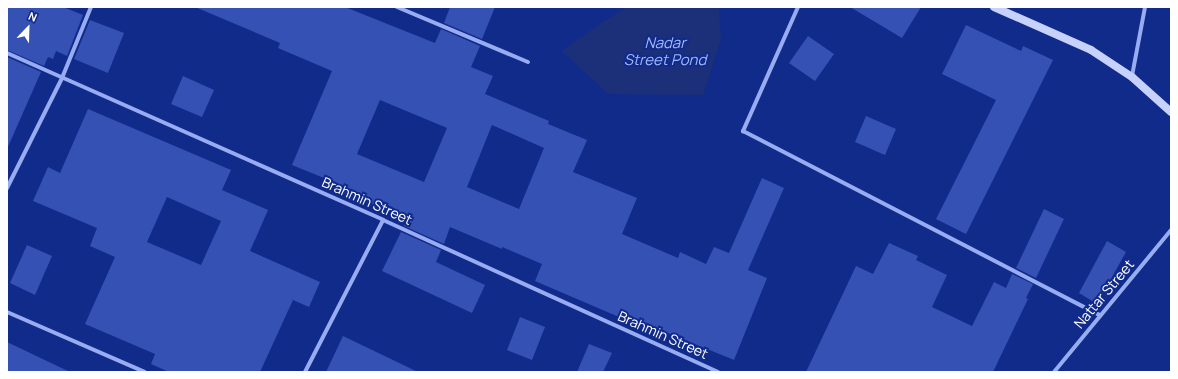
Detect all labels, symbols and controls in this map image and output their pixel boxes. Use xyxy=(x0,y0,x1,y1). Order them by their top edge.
north arrow xyxy=(8,8,48,48)
text: N xyxy=(26,8,39,25)
water label: Nadar Street Pond xyxy=(624,33,706,68)
street label: Brahmin Street xyxy=(319,174,415,228)
street label: Nattar Street xyxy=(1070,256,1138,332)
street label: Brahmin Street xyxy=(615,308,711,362)

